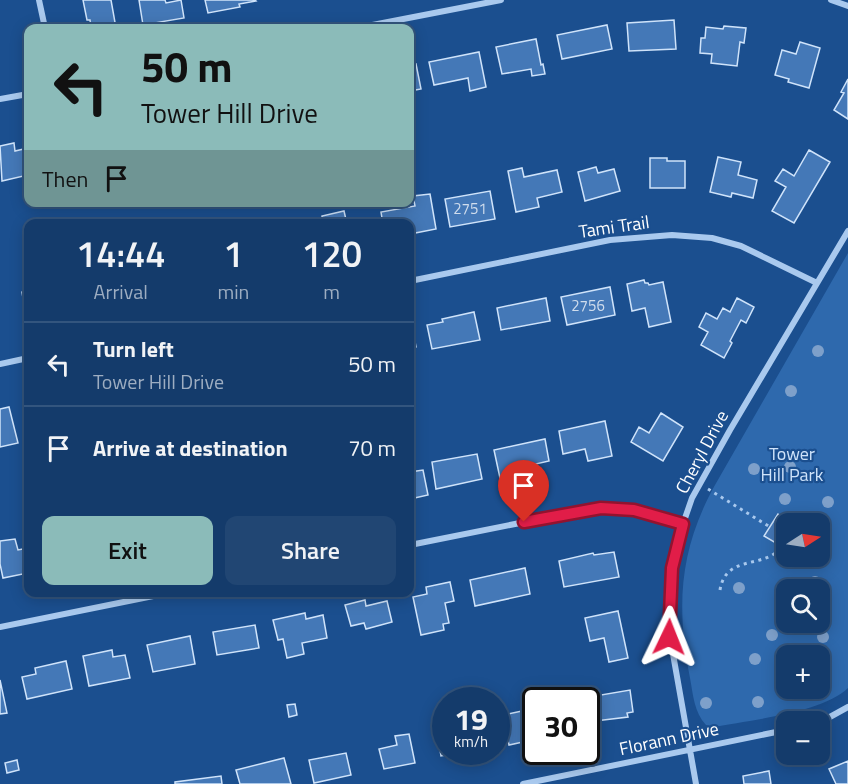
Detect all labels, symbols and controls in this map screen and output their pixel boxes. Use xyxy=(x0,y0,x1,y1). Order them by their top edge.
text: 50 m xyxy=(141,34,233,98)
icon: left xyxy=(42,48,120,126)
text: Tower Hill Drive xyxy=(141,92,318,133)
text: Then xyxy=(42,162,88,196)
icon: arrive xyxy=(100,162,133,195)
house number: 2751 xyxy=(453,197,487,220)
street label: Tami Trail xyxy=(577,208,651,245)
text: 14:44 xyxy=(76,226,165,281)
text: 1 xyxy=(223,226,243,281)
text: 120 xyxy=(301,226,362,281)
text: Arrival xyxy=(94,276,148,307)
text: min xyxy=(217,276,249,307)
text: m xyxy=(323,276,340,307)
house number: 2756 xyxy=(571,294,605,317)
text: Turn left xyxy=(93,332,174,366)
text: 50 m xyxy=(348,347,396,381)
icon: left xyxy=(42,348,75,381)
text: Tower Hill Drive xyxy=(93,366,224,397)
street label: Cheryl Drive xyxy=(668,405,735,498)
text: Arrive at destination xyxy=(93,431,288,465)
text: 70 m xyxy=(348,431,396,465)
icon: arrive xyxy=(42,432,75,465)
park label: Tower Hill Park xyxy=(761,440,824,488)
pin xyxy=(498,460,549,522)
icon: arrive xyxy=(507,469,540,502)
north arrow xyxy=(776,513,830,567)
map controls xyxy=(776,513,830,765)
button: Exit xyxy=(42,516,213,585)
button: Share xyxy=(225,516,396,585)
button: search xyxy=(776,579,830,633)
position arrow xyxy=(637,605,701,669)
button: + xyxy=(776,645,830,699)
speed limit sign: 30 xyxy=(522,687,600,765)
text: 19 xyxy=(454,696,488,742)
button: − xyxy=(776,711,830,765)
street label: Florann Drive xyxy=(617,715,721,762)
text: km/h xyxy=(454,730,488,753)

